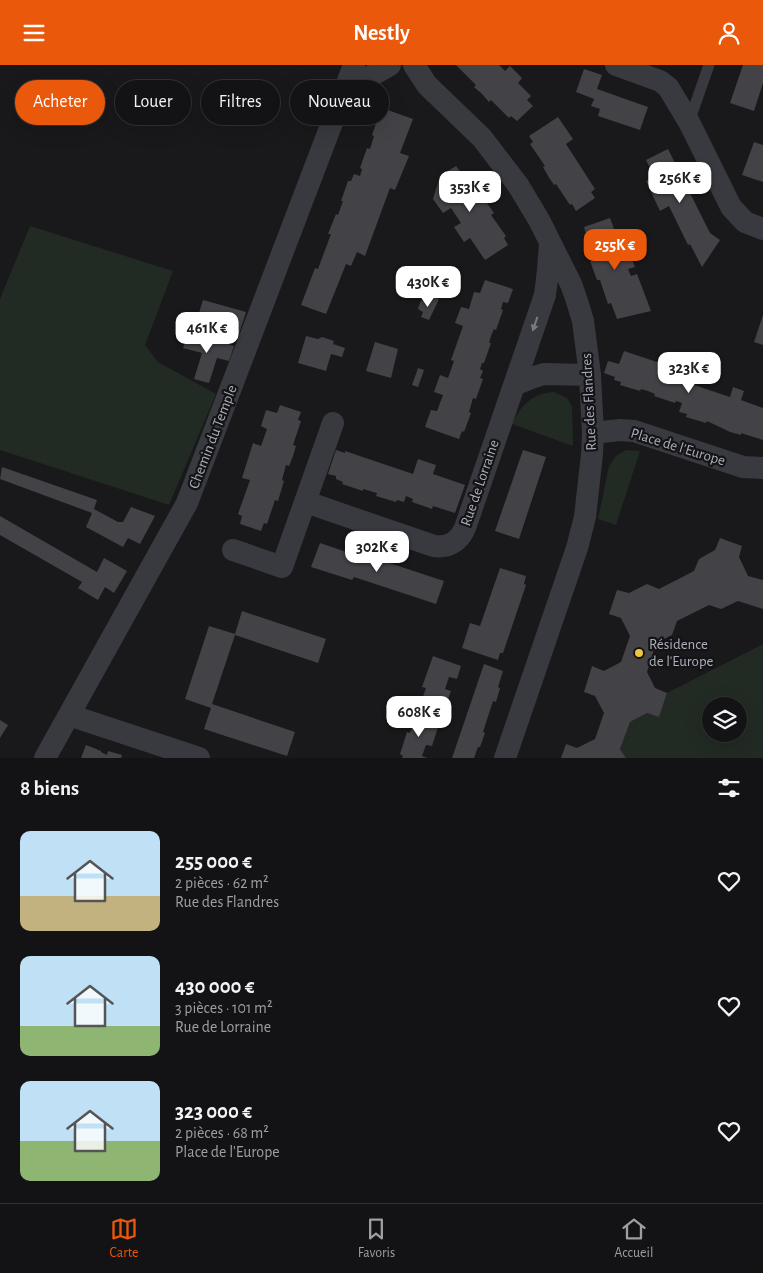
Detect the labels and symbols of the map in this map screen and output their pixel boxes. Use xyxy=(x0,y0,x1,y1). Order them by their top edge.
pin: 256K € xyxy=(639,161,721,204)
pin: 353K € xyxy=(429,171,511,213)
pin: 255K € xyxy=(574,229,656,271)
pin: 430K € xyxy=(387,265,469,308)
pin: 461K € xyxy=(166,311,248,354)
one-way arrow xyxy=(530,317,538,332)
pin: 323K € xyxy=(648,351,730,394)
street label: Rue des Flandres xyxy=(579,353,599,451)
street label: Chemin du Temple xyxy=(186,383,240,491)
street label: Place de l'Europe xyxy=(629,425,727,469)
street label: Rue de Lorraine xyxy=(458,438,502,528)
pin: 302K € xyxy=(336,531,418,573)
place label: Résidence de l'Europe xyxy=(649,637,714,669)
marker: Résidence de l'Europe xyxy=(633,647,645,659)
pin: 608K € xyxy=(378,695,460,738)

